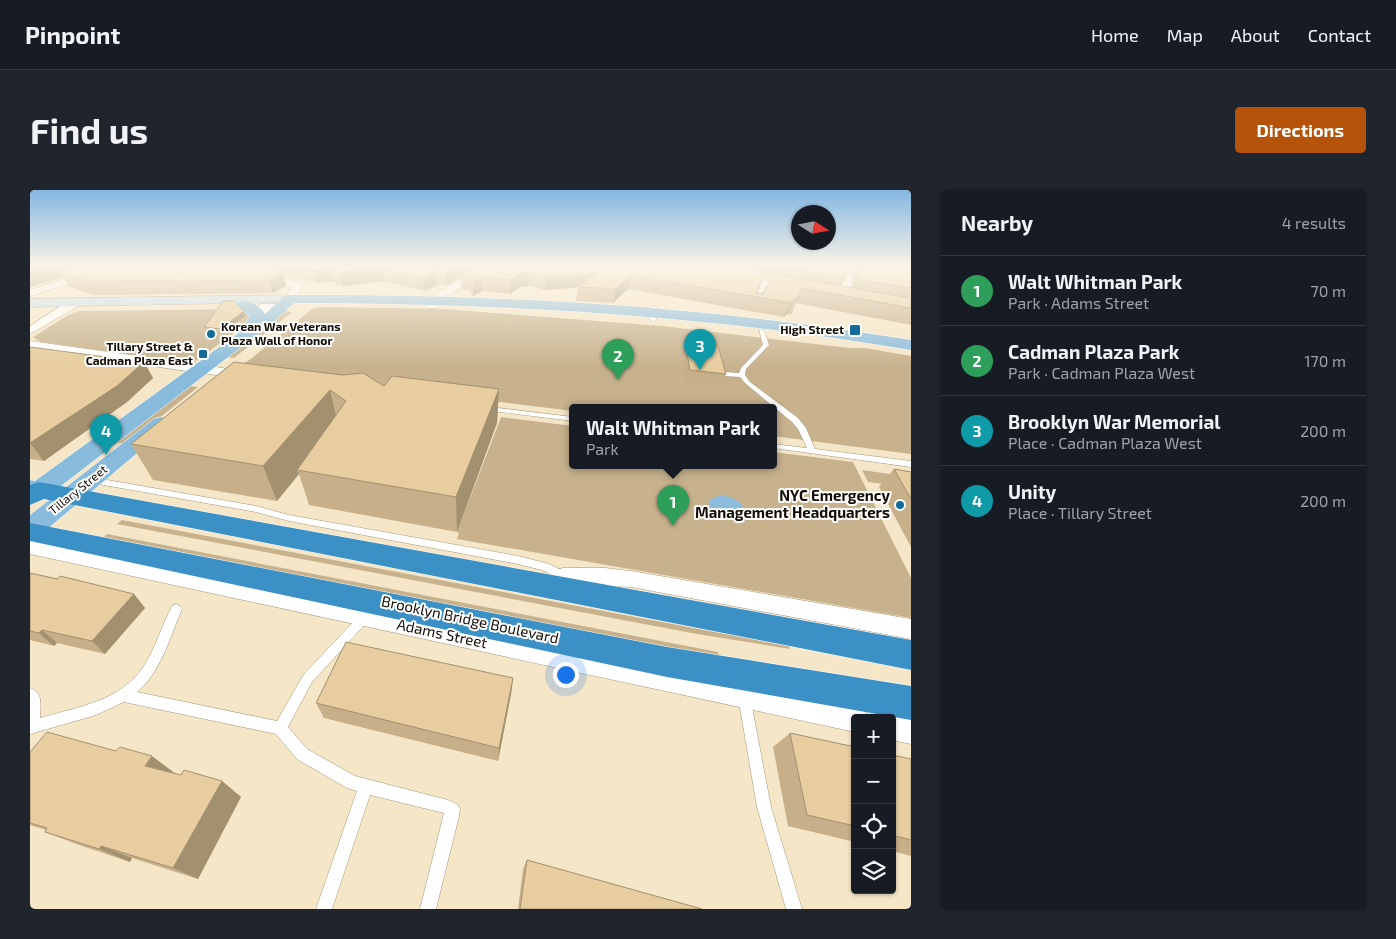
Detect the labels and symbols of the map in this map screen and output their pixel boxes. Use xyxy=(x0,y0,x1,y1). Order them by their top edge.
north arrow xyxy=(791,205,836,250)
place label: Korean War Veterans Plaza Wall of Honor xyxy=(221,319,341,347)
place label: High Street xyxy=(780,322,844,336)
marker: High Street xyxy=(848,323,862,337)
marker: Korean War Veterans Plaza Wall of Honor xyxy=(205,328,217,340)
pin: 3 xyxy=(684,329,716,370)
place label: Tillary Street & Cadman Plaza East xyxy=(86,339,193,367)
pin: 2 xyxy=(602,339,634,380)
marker: Tillary Street & Cadman Plaza East xyxy=(197,348,209,360)
pin: 4 xyxy=(90,414,122,455)
street label: Tillary Street xyxy=(46,461,110,517)
pin: 1 xyxy=(657,485,689,526)
place label: NYC Emergency Management Headquarters xyxy=(695,486,891,521)
marker: NYC Emergency Management Headquarters xyxy=(894,499,906,511)
street label: Brooklyn Bridge Boulevard xyxy=(380,591,560,647)
street label: Adams Street xyxy=(395,615,489,651)
your location xyxy=(553,662,579,688)

